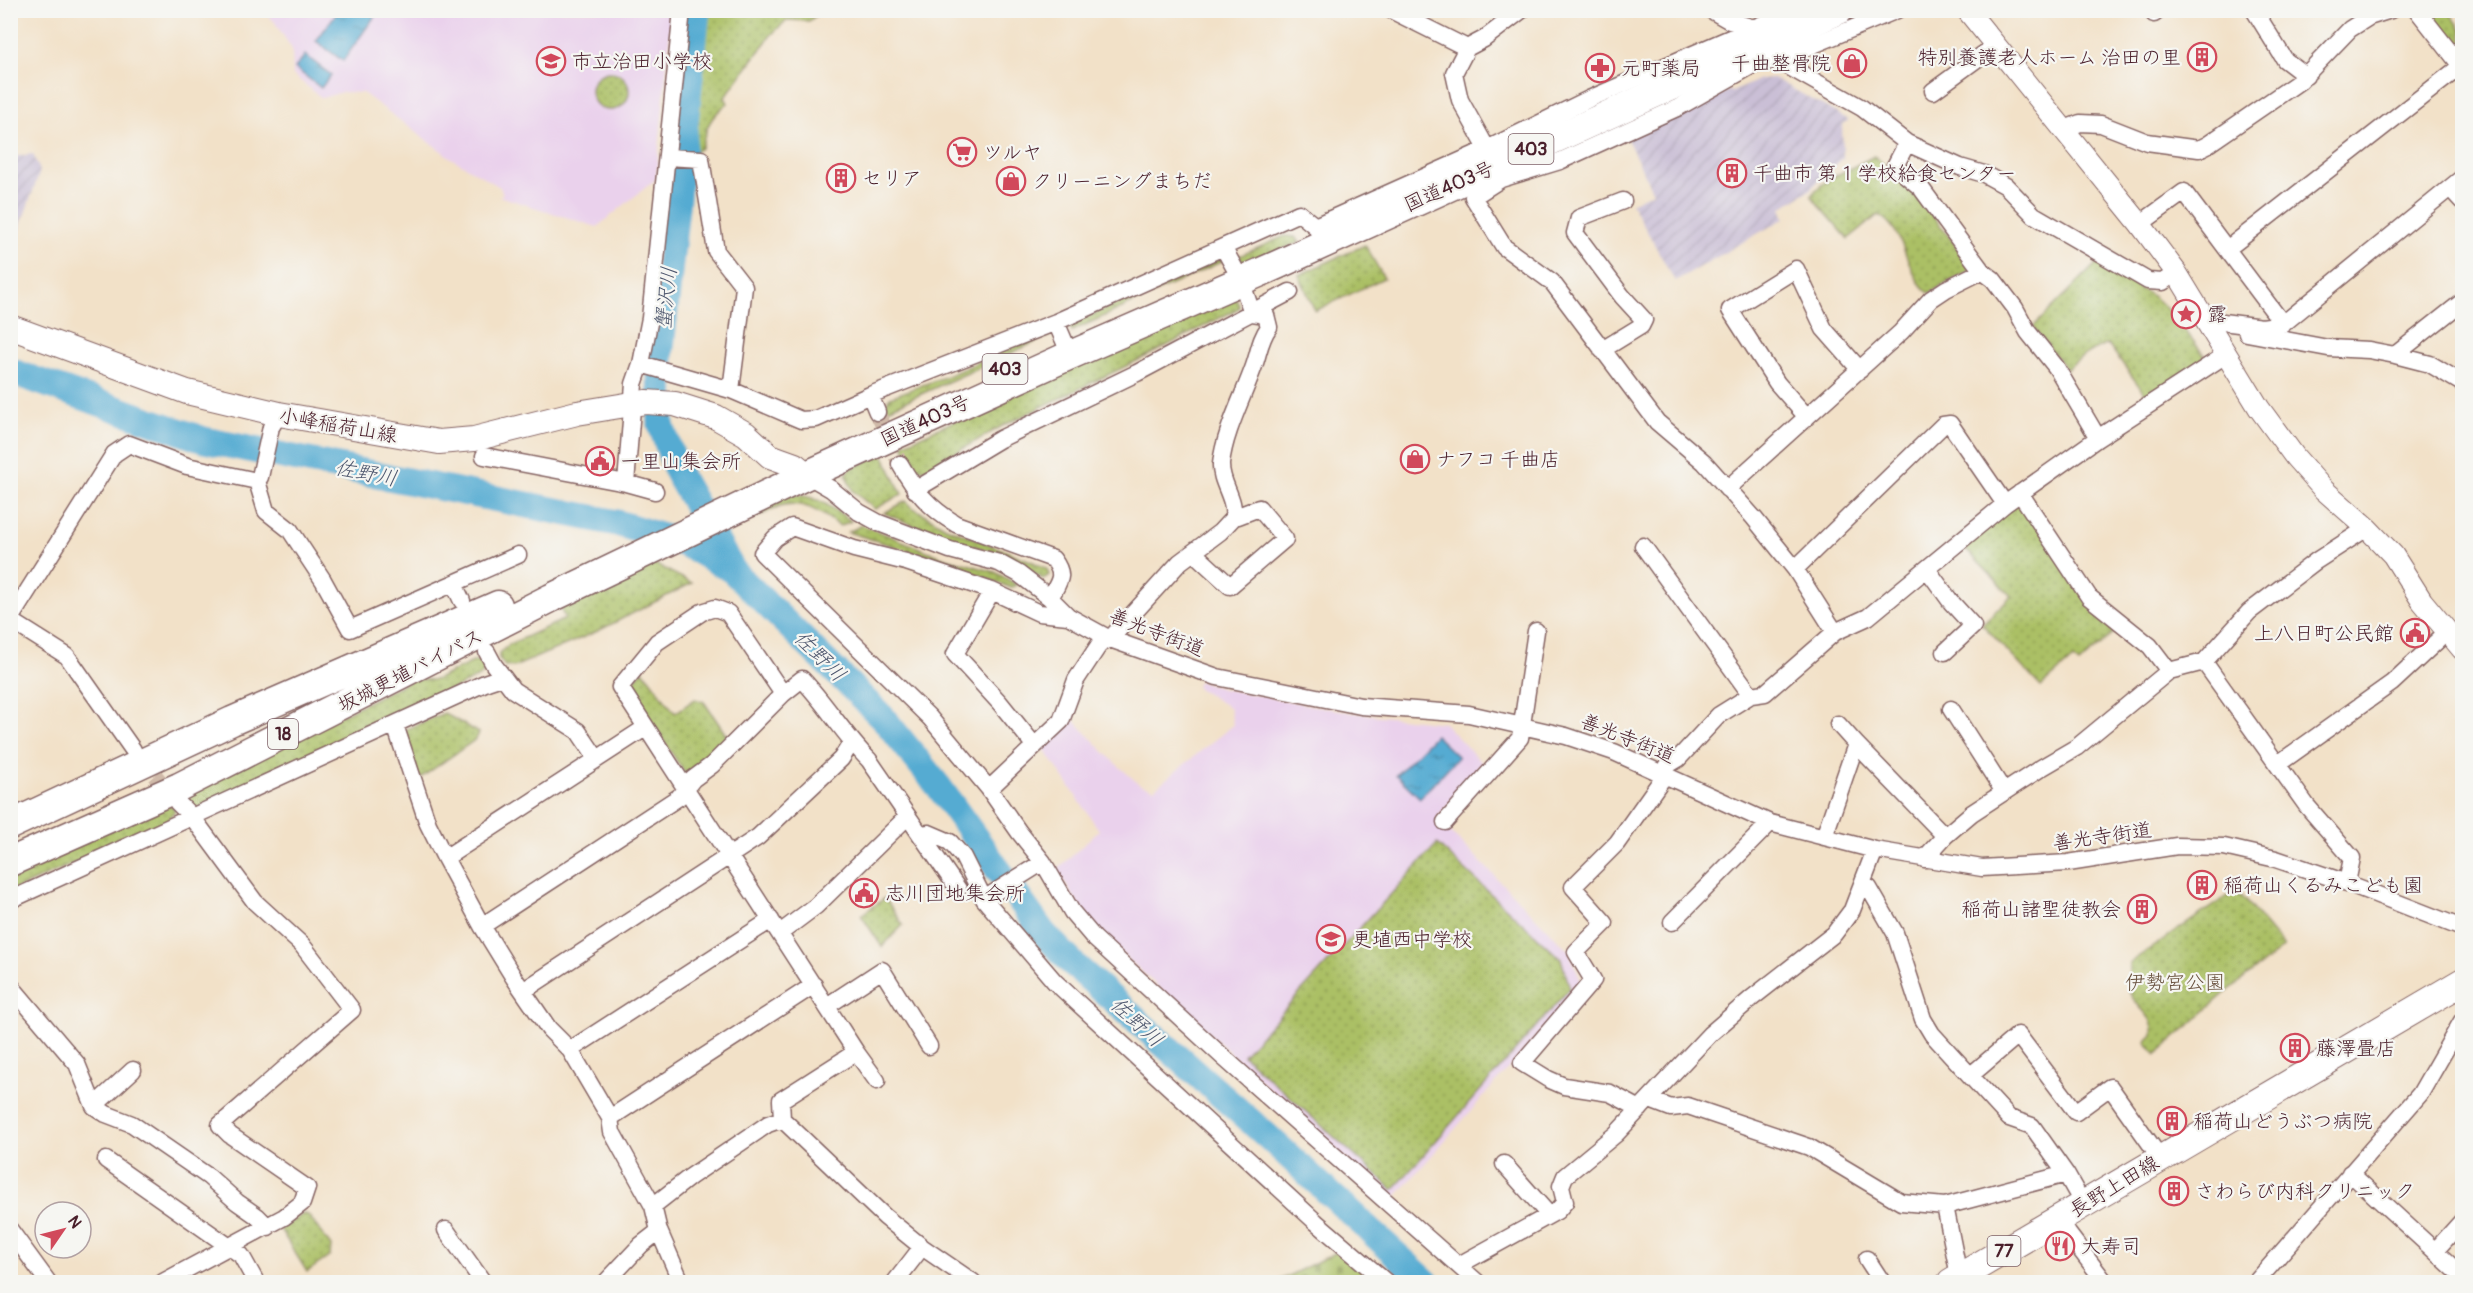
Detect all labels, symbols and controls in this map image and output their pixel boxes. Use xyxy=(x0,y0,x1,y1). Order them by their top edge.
building icon: 特別養護老人ホーム 治田の里 xyxy=(2186,41,2218,73)
school or university icon: 市立治田小学校 xyxy=(535,45,567,77)
place label: 特別養護老人ホーム 治田の里 xyxy=(1917,45,2181,70)
shop icon: 千曲整骨院 xyxy=(1836,47,1868,79)
place label: 市立治田小学校 xyxy=(572,49,712,74)
place label: 千曲整骨院 xyxy=(1731,51,1831,76)
pharmacy icon: 元町薬局 xyxy=(1584,52,1616,84)
place label: 元町薬局 xyxy=(1621,56,1701,81)
road number: 403 xyxy=(1508,134,1553,164)
supermarket icon: ツルヤ xyxy=(946,136,978,168)
place label: ツルヤ xyxy=(983,140,1042,165)
street label: 国道403号 xyxy=(1400,155,1498,217)
building icon: 千曲市 第１学校給食センター xyxy=(1716,157,1748,189)
place label: 千曲市 第１学校給食センター xyxy=(1753,161,2017,186)
building icon: セリア xyxy=(825,162,857,194)
shop icon: クリーニングまちだ xyxy=(995,165,1027,197)
place label: セリア xyxy=(862,166,922,191)
place label: クリーニングまちだ xyxy=(1032,169,1212,194)
water label: 蟹沢川 xyxy=(650,265,683,331)
place icon: 露 xyxy=(2170,298,2202,330)
place label: 露 xyxy=(2207,302,2227,327)
road number: 403 xyxy=(982,354,1028,384)
street label: 国道403号 xyxy=(876,389,974,452)
street label: 小峰稲荷山線 xyxy=(277,403,399,448)
shop icon: ナフコ 千曲店 xyxy=(1399,443,1431,475)
public building icon: 一里山集会所 xyxy=(584,445,616,477)
place label: ナフコ 千曲店 xyxy=(1436,447,1560,472)
place label: 一里山集会所 xyxy=(621,449,741,474)
water label: 佐野川 xyxy=(332,454,399,493)
street label: 善光寺街道 xyxy=(1106,603,1208,662)
public building icon: 上八日町公民館 xyxy=(2399,617,2431,649)
place label: 上八日町公民館 xyxy=(2254,621,2394,646)
street label: 坂城更埴バイパス xyxy=(333,623,487,718)
water label: 佐野川 xyxy=(788,625,851,688)
street label: 善光寺街道 xyxy=(1577,708,1679,769)
road number: 18 xyxy=(268,719,298,749)
street label: 善光寺街道 xyxy=(2051,817,2153,856)
building icon: 稲荷山くるみこども園 xyxy=(2186,869,2218,901)
place label: 稲荷山くるみこども園 xyxy=(2223,873,2423,898)
public building icon: 志川団地集会所 xyxy=(848,877,880,909)
place label: 志川団地集会所 xyxy=(885,881,1025,906)
building icon: 稲荷山諸聖徒教会 xyxy=(2126,893,2158,925)
place label: 稲荷山諸聖徒教会 xyxy=(1961,897,2121,922)
school or university icon: 更埴西中学校 xyxy=(1315,923,1347,955)
place label: 更埴西中学校 xyxy=(1352,927,1472,952)
park label: 伊勢宮公園 xyxy=(2125,970,2225,995)
water label: 佐野川 xyxy=(1104,991,1169,1053)
building icon: 藤澤畳店 xyxy=(2279,1032,2311,1064)
place label: 藤澤畳店 xyxy=(2316,1036,2396,1061)
building icon: 稲荷山どうぶつ病院 xyxy=(2156,1105,2188,1137)
place label: 稲荷山どうぶつ病院 xyxy=(2193,1109,2373,1134)
street label: 長野上田線 xyxy=(2065,1150,2164,1223)
building icon: さわらび内科クリニック xyxy=(2158,1175,2190,1207)
place label: さわらび内科クリニック xyxy=(2195,1179,2415,1204)
north arrow xyxy=(33,1200,93,1260)
text: N xyxy=(63,1212,86,1232)
restaurant icon: 大寿司 xyxy=(2044,1230,2076,1262)
place label: 大寿司 xyxy=(2081,1234,2141,1259)
road number: 77 xyxy=(1988,1236,2020,1266)

